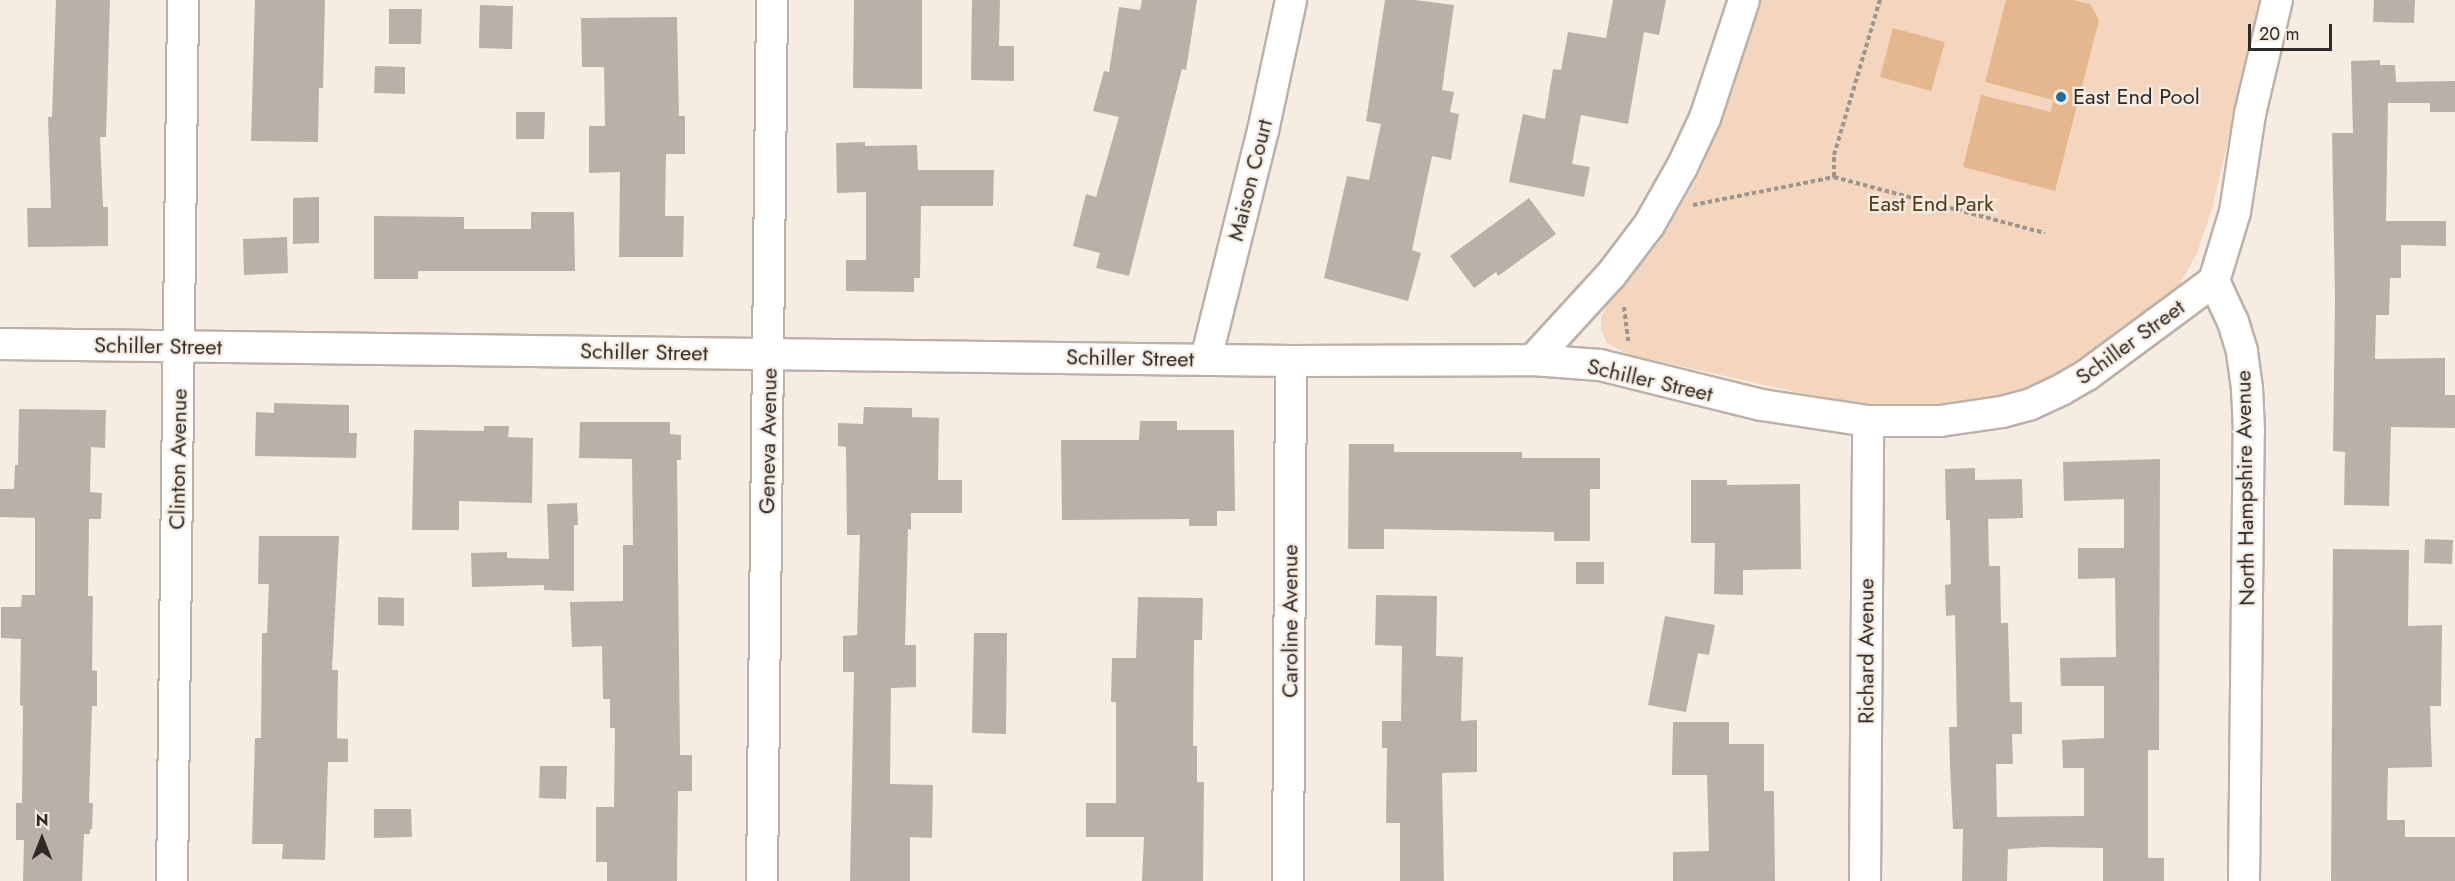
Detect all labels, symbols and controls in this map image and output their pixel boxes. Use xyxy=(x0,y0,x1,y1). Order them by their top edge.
scale bar xyxy=(2251,12,2335,50)
text: 20 m xyxy=(2259,21,2299,47)
place label: East End Pool xyxy=(2073,84,2200,110)
marker: East End Pool xyxy=(2054,90,2068,104)
street label: Maison Court xyxy=(1222,116,1278,244)
park label: East End Park xyxy=(1868,191,1994,217)
street label: Schiller Street xyxy=(2070,294,2190,390)
street label: Schiller Street xyxy=(94,332,222,360)
street label: Schiller Street xyxy=(580,338,708,366)
street label: Schiller Street xyxy=(1066,344,1194,372)
street label: Schiller Street xyxy=(1585,353,1715,407)
street label: Geneva Avenue xyxy=(754,368,782,514)
street label: North Hampshire Avenue xyxy=(2230,370,2260,606)
street label: Clinton Avenue xyxy=(164,388,192,530)
street label: Caroline Avenue xyxy=(1277,544,1303,698)
street label: Richard Avenue xyxy=(1853,578,1879,724)
north arrow xyxy=(12,809,72,869)
text: N xyxy=(36,809,48,832)

